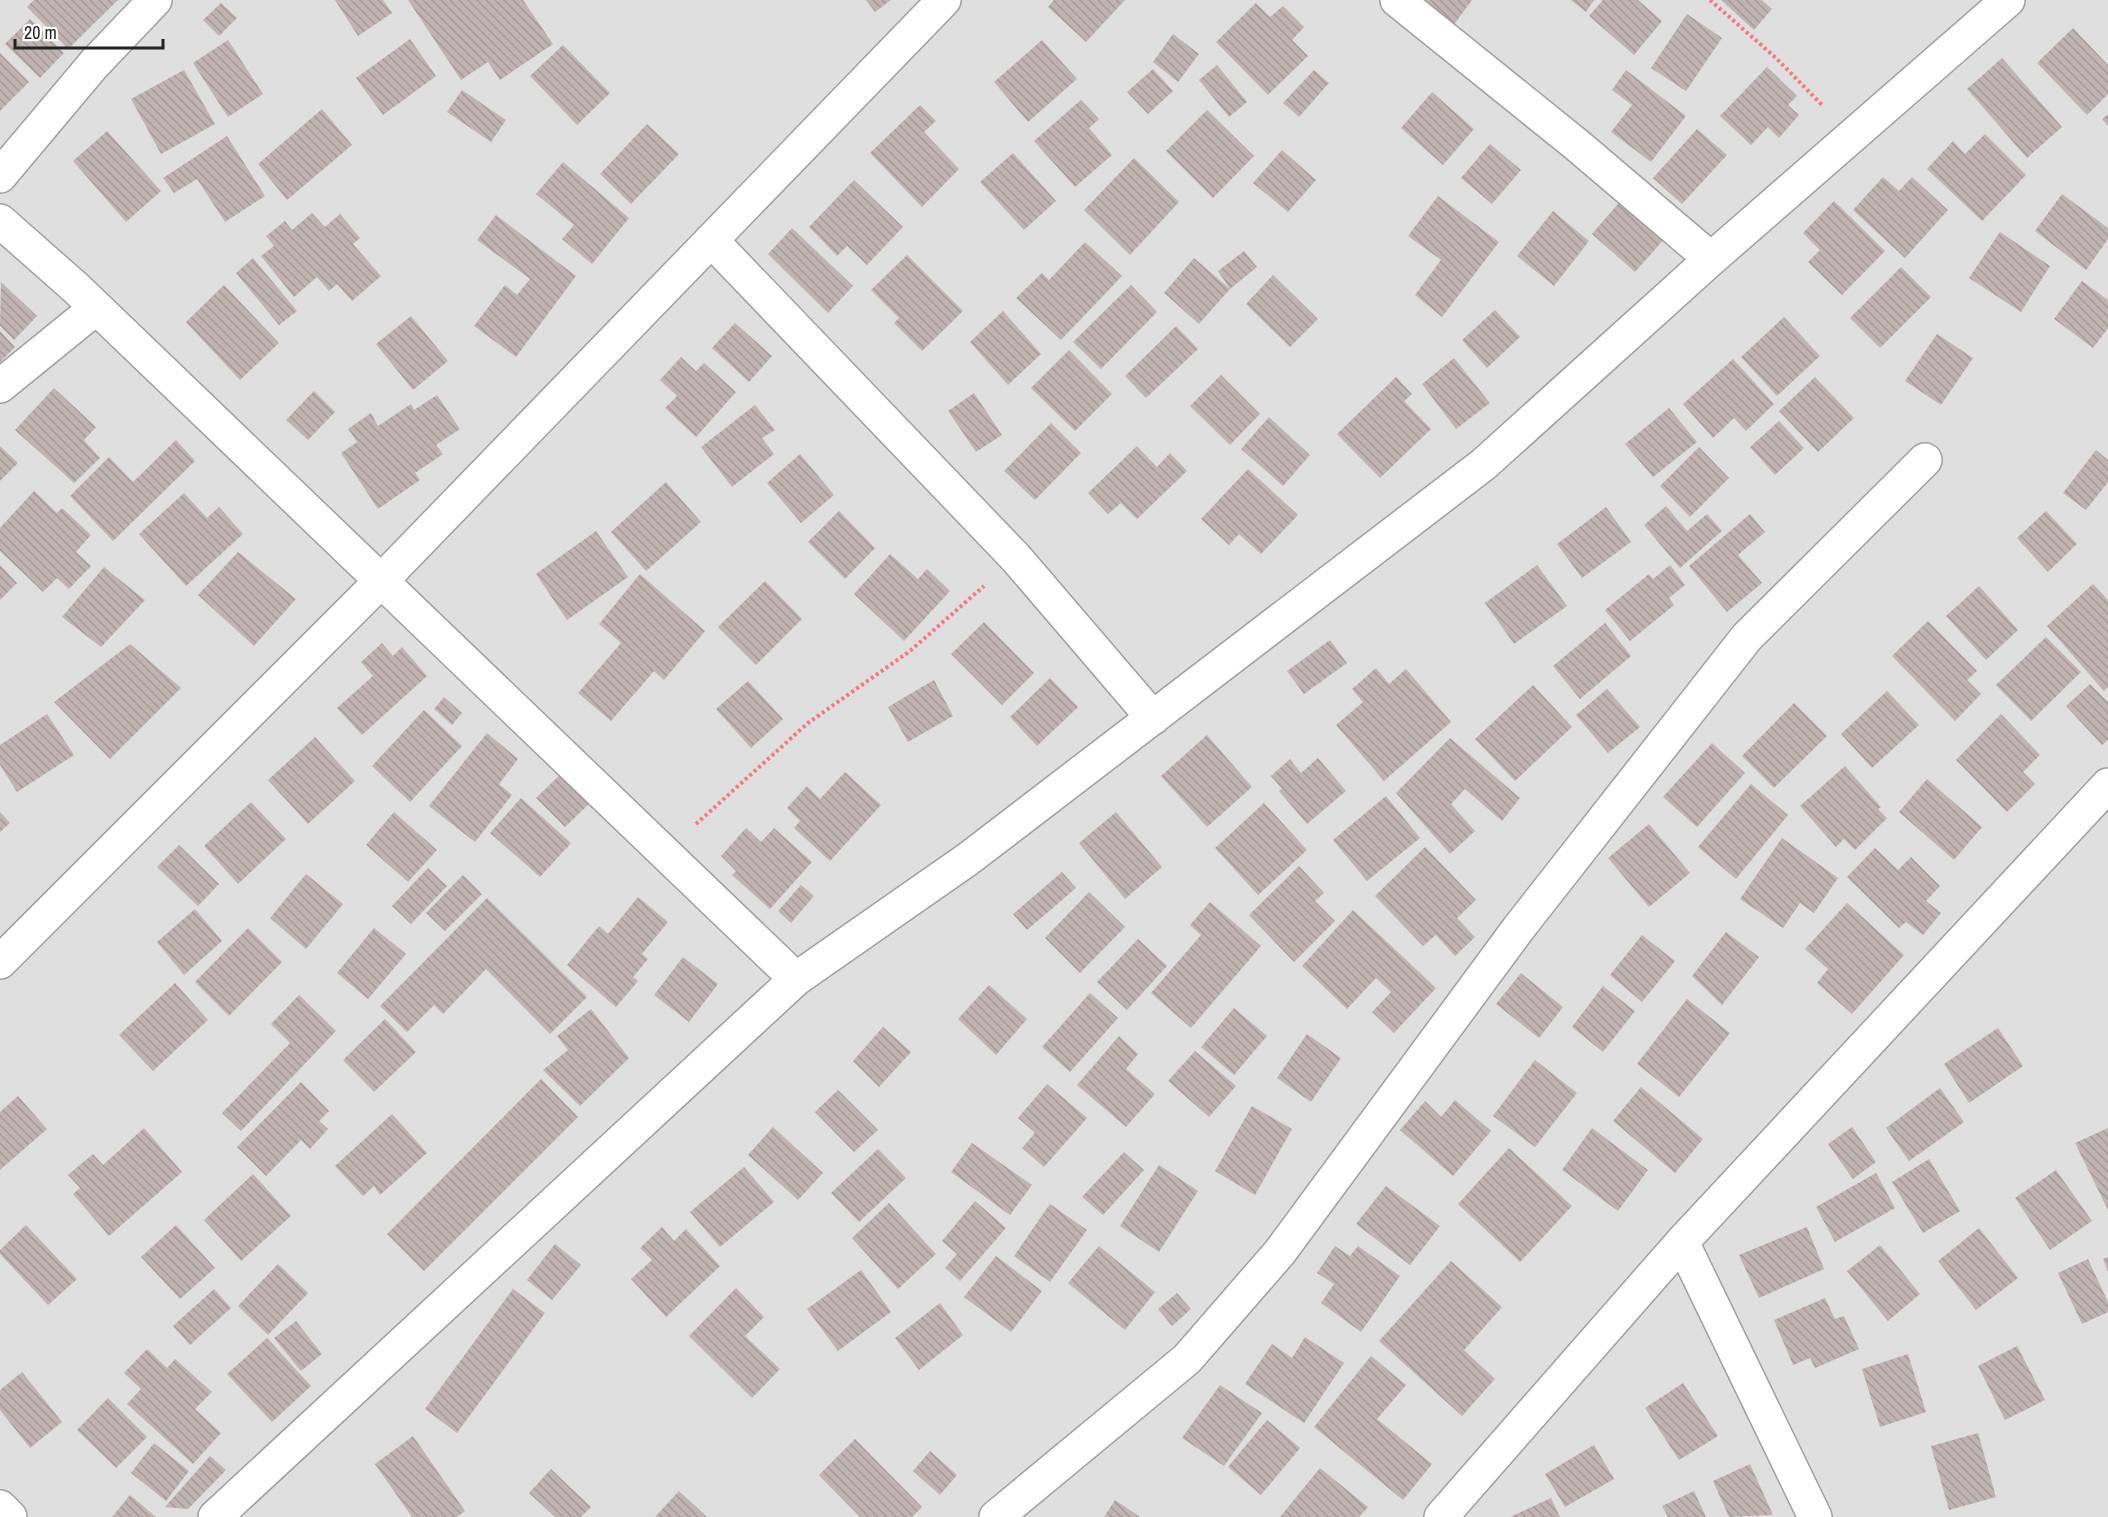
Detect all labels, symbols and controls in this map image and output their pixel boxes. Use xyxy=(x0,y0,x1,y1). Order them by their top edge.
scale bar xyxy=(15,12,164,50)
text: 20 m xyxy=(24,20,57,45)

